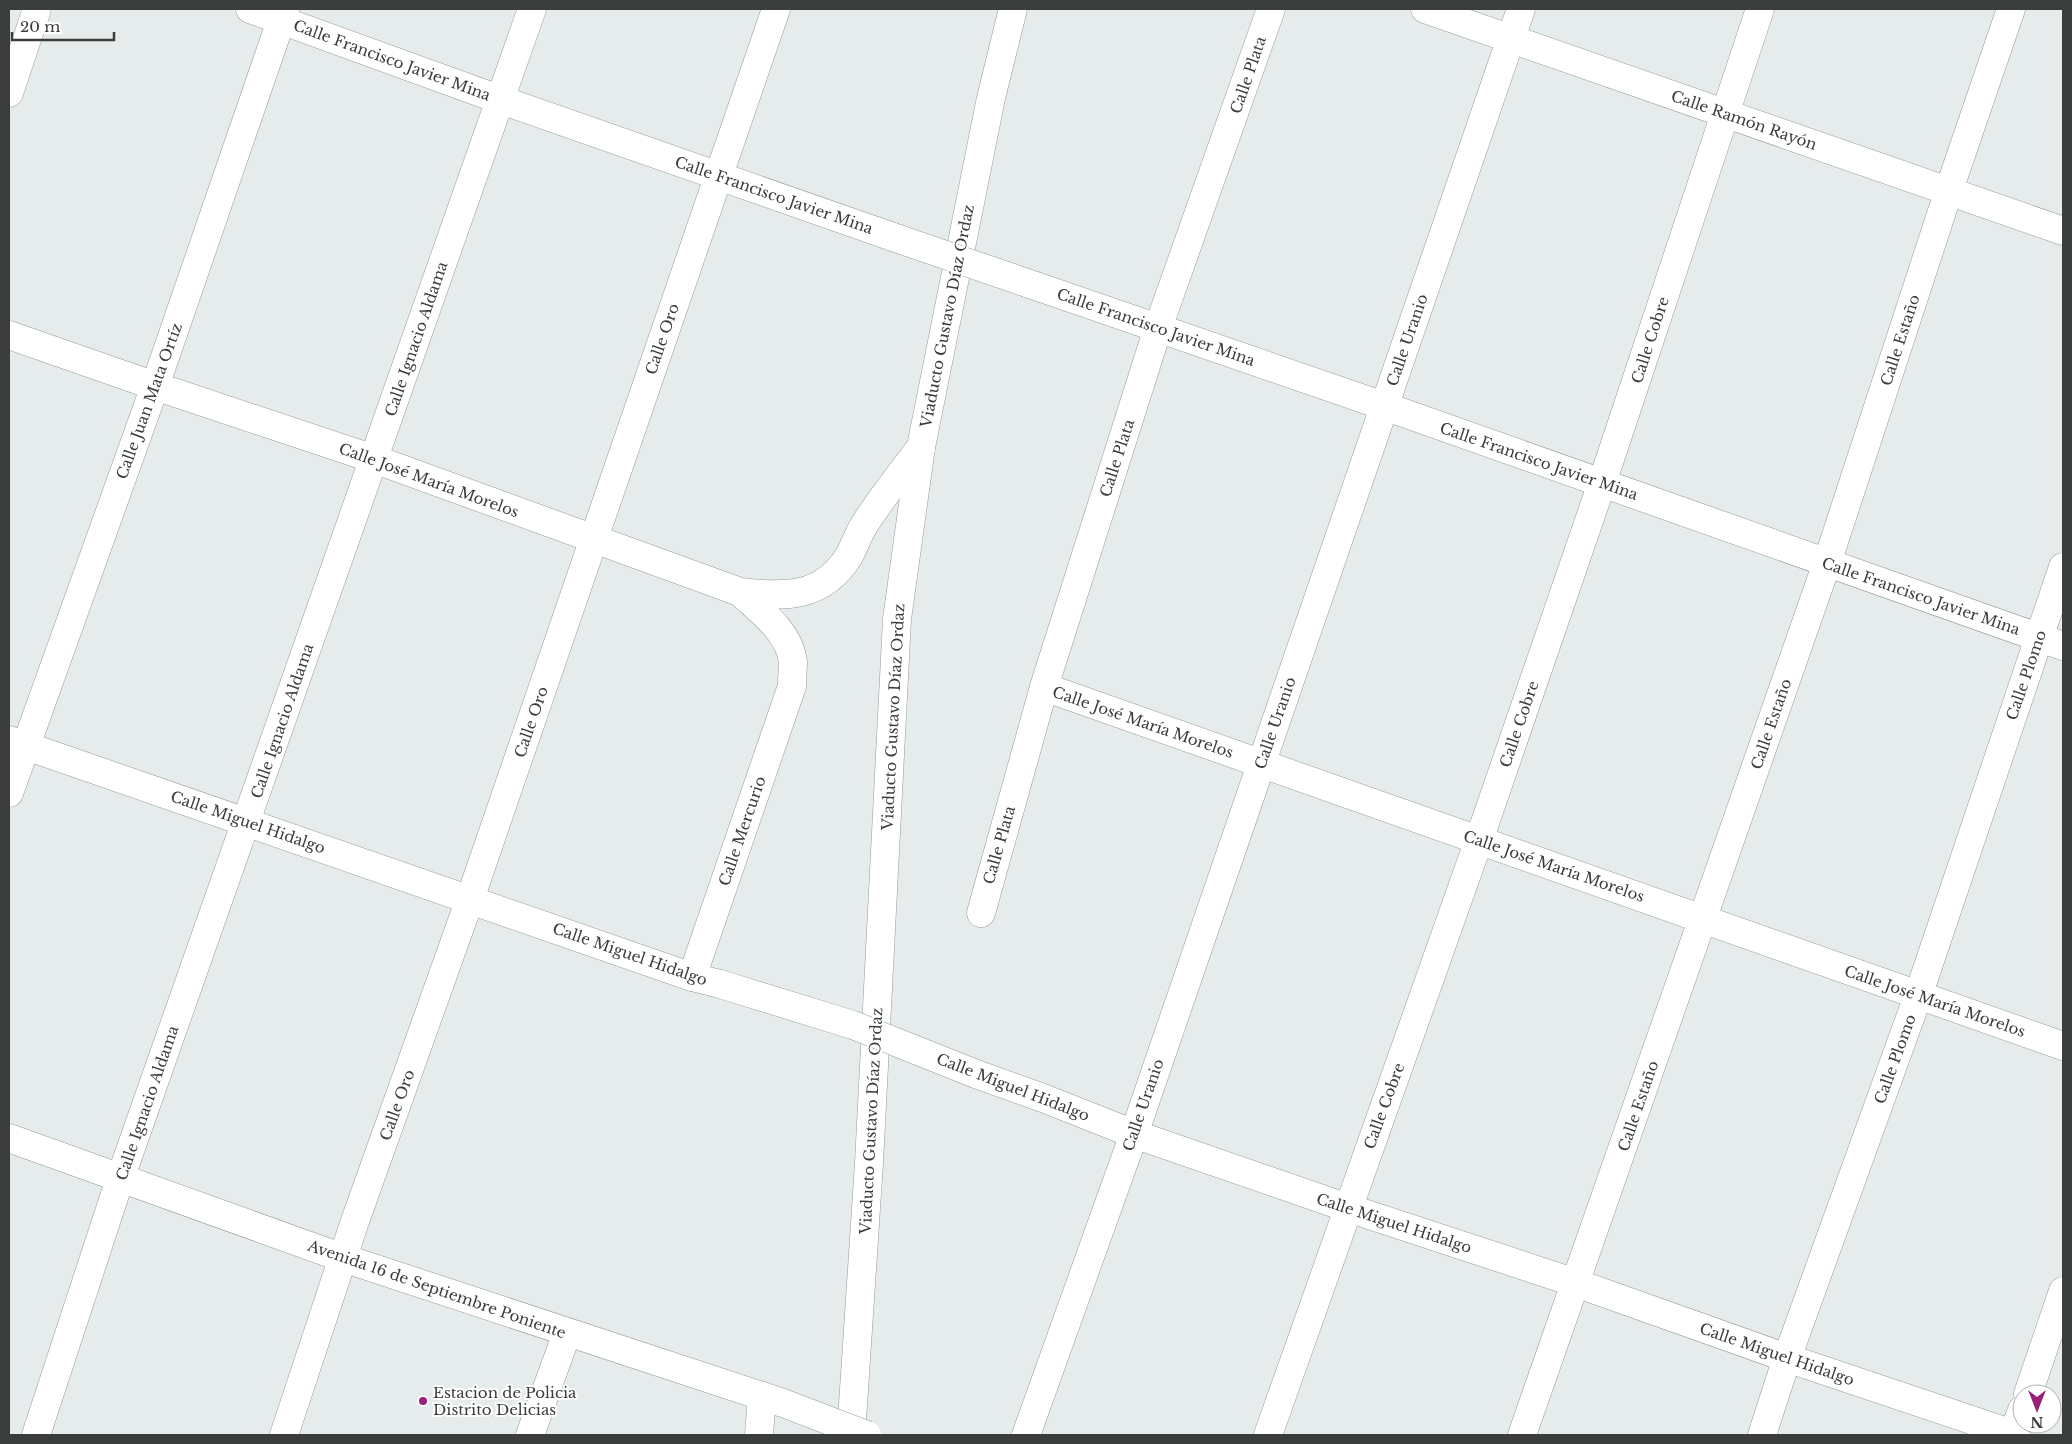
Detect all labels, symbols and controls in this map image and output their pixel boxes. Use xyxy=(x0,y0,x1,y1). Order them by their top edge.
scale bar xyxy=(12,10,115,42)
street label: Calle Francisco Javier Mina xyxy=(291,15,494,105)
text: 20 m xyxy=(20,17,60,36)
street label: Calle Plata xyxy=(1226,33,1270,116)
street label: Calle Ramón Rayón xyxy=(1669,86,1819,154)
street label: Calle Francisco Javier Mina xyxy=(672,152,876,238)
street label: Viaducto Gustavo Díaz Ordaz xyxy=(916,203,978,430)
street label: Calle Ignacio Aldama xyxy=(381,258,452,419)
street label: Calle Francisco Javier Mina xyxy=(1054,284,1258,370)
street label: Calle Uranio xyxy=(1382,291,1432,389)
street label: Calle Estaño xyxy=(1876,292,1924,388)
street label: Calle Cobre xyxy=(1627,294,1673,386)
street label: Calle Oro xyxy=(641,301,683,377)
street label: Calle Juan Mata Ortíz xyxy=(112,320,186,482)
street label: Calle Plata xyxy=(1096,416,1139,499)
street label: Calle Francisco Javier Mina xyxy=(1437,418,1641,504)
street label: Calle José María Morelos xyxy=(336,439,522,522)
street label: Calle Francisco Javier Mina xyxy=(1819,553,2023,639)
street label: Viaducto Gustavo Díaz Ordaz xyxy=(878,603,908,832)
street label: Calle Plomo xyxy=(2002,627,2050,722)
street label: Calle Ignacio Aldama xyxy=(247,640,318,801)
street label: Calle Uranio xyxy=(1250,674,1300,772)
street label: Calle Estaño xyxy=(1747,676,1795,772)
street label: Calle Cobre xyxy=(1495,678,1543,770)
street label: Calle José María Morelos xyxy=(1050,682,1236,762)
street label: Calle Oro xyxy=(510,684,552,760)
street label: Calle Mercurio xyxy=(714,773,770,888)
street label: Calle Miguel Hidalgo xyxy=(168,787,328,857)
street label: Calle Plata xyxy=(979,803,1019,886)
street label: Calle José María Morelos xyxy=(1461,826,1647,906)
street label: Calle Miguel Hidalgo xyxy=(550,919,710,989)
street label: Calle José María Morelos xyxy=(1842,961,2028,1041)
street label: Viaducto Gustavo Díaz Ordaz xyxy=(856,1007,886,1236)
street label: Calle Plomo xyxy=(1870,1011,1920,1106)
street label: Calle Ignacio Aldama xyxy=(112,1022,183,1183)
street label: Calle Miguel Hidalgo xyxy=(934,1049,1092,1125)
street label: Calle Uranio xyxy=(1118,1056,1168,1154)
street label: Calle Estaño xyxy=(1614,1058,1662,1154)
street label: Calle Cobre xyxy=(1360,1060,1408,1152)
street label: Calle Oro xyxy=(375,1067,419,1143)
street label: Calle Miguel Hidalgo xyxy=(1314,1189,1474,1257)
street label: Avenida 16 de Septiembre Poniente xyxy=(304,1235,569,1342)
street label: Calle Miguel Hidalgo xyxy=(1697,1319,1857,1389)
place label: Estacion de Policia Distrito Delicias xyxy=(433,1383,577,1419)
north arrow xyxy=(2012,1384,2062,1434)
marker: Estacion de Policia Distrito Delicias xyxy=(417,1395,429,1407)
text: N xyxy=(2030,1413,2044,1431)

